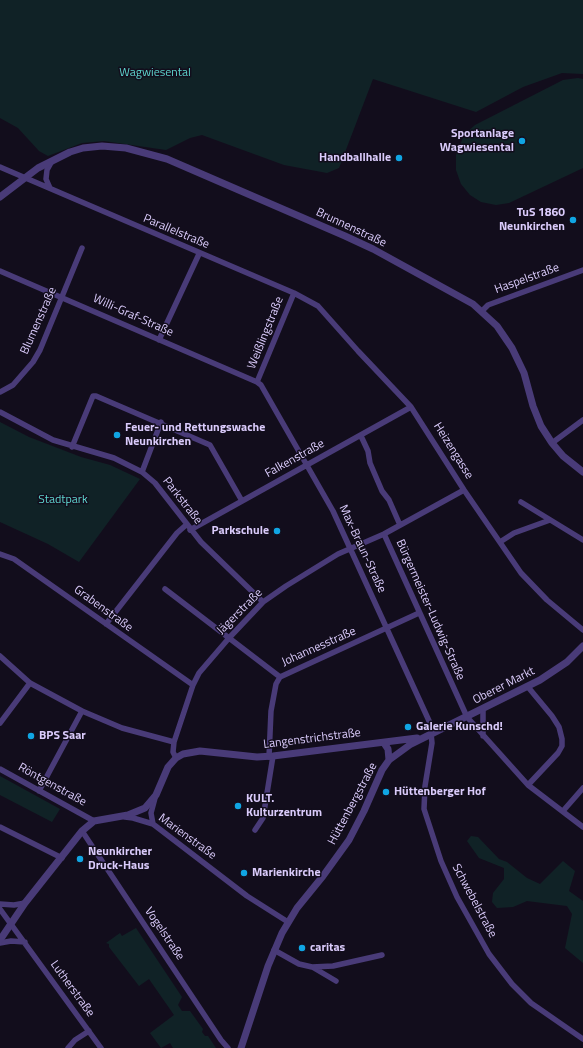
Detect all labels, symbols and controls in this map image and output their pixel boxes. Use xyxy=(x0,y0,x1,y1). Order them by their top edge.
park label: Wagwiesental xyxy=(119,66,191,80)
place label: Sportanlage Wagwiesental xyxy=(440,127,514,155)
marker: Sportanlage Wagwiesental xyxy=(517,136,527,146)
place label: Handballhalle xyxy=(319,151,391,165)
marker: Handballhalle xyxy=(394,153,404,163)
street label: Brunnenstraße xyxy=(313,205,389,251)
place label: TuS 1860 Neunkirchen xyxy=(499,206,565,234)
street label: Parallelstraße xyxy=(141,212,211,252)
marker: TuS 1860 Neunkirchen xyxy=(568,215,578,225)
street label: Haspelstraße xyxy=(493,261,561,297)
street label: Blumenstraße xyxy=(18,285,60,357)
street label: Willi-Graf-Straße xyxy=(91,292,175,340)
street label: Weißlingstraße xyxy=(245,295,287,371)
street label: Heizengasse xyxy=(430,420,476,482)
place label: Feuer- und Rettungswache Neunkirchen xyxy=(125,421,265,449)
marker: Feuer- und Rettungswache Neunkirchen xyxy=(112,430,122,440)
street label: Falkenstraße xyxy=(263,437,327,481)
street label: Parkstraße xyxy=(159,475,205,527)
park label: Stadtpark xyxy=(38,493,88,507)
street label: Max-Braun-Straße xyxy=(335,503,389,595)
place label: Parkschule xyxy=(212,524,269,538)
marker: Parkschule xyxy=(272,526,282,536)
street label: Bürgermeister-Ludwig-Straße xyxy=(392,537,468,683)
street label: Grabenstraße xyxy=(71,583,135,635)
street label: Jägerstraße xyxy=(214,586,266,638)
street label: Johannesstraße xyxy=(280,624,358,670)
street label: Oberer Markt xyxy=(471,664,537,708)
place label: Galerie Kunschd! xyxy=(416,720,503,734)
marker: Galerie Kunschd! xyxy=(403,722,413,732)
street label: Langenstrichstraße xyxy=(262,726,362,752)
place label: BPS Saar xyxy=(39,729,86,743)
marker: BPS Saar xyxy=(26,731,36,741)
street label: Röntgenstraße xyxy=(15,760,89,810)
street label: Hüttenbergstraße xyxy=(325,760,381,848)
place label: Hüttenberger Hof xyxy=(394,785,486,799)
marker: Hüttenberger Hof xyxy=(381,787,391,797)
place label: KULT. Kulturzentrum xyxy=(246,792,322,820)
marker: KULT. Kulturzentrum xyxy=(233,801,243,811)
street label: Marienstraße xyxy=(155,811,219,863)
place label: Neunkircher Druck-Haus xyxy=(88,845,152,873)
marker: Neunkircher Druck-Haus xyxy=(75,854,85,864)
street label: Schwebelstraße xyxy=(449,862,499,940)
place label: Marienkirche xyxy=(252,866,321,880)
marker: Marienkirche xyxy=(239,868,249,878)
street label: Vogelstraße xyxy=(141,905,187,963)
place label: caritas xyxy=(310,941,345,955)
marker: caritas xyxy=(297,943,307,953)
street label: Lutherstraße xyxy=(47,958,97,1020)

